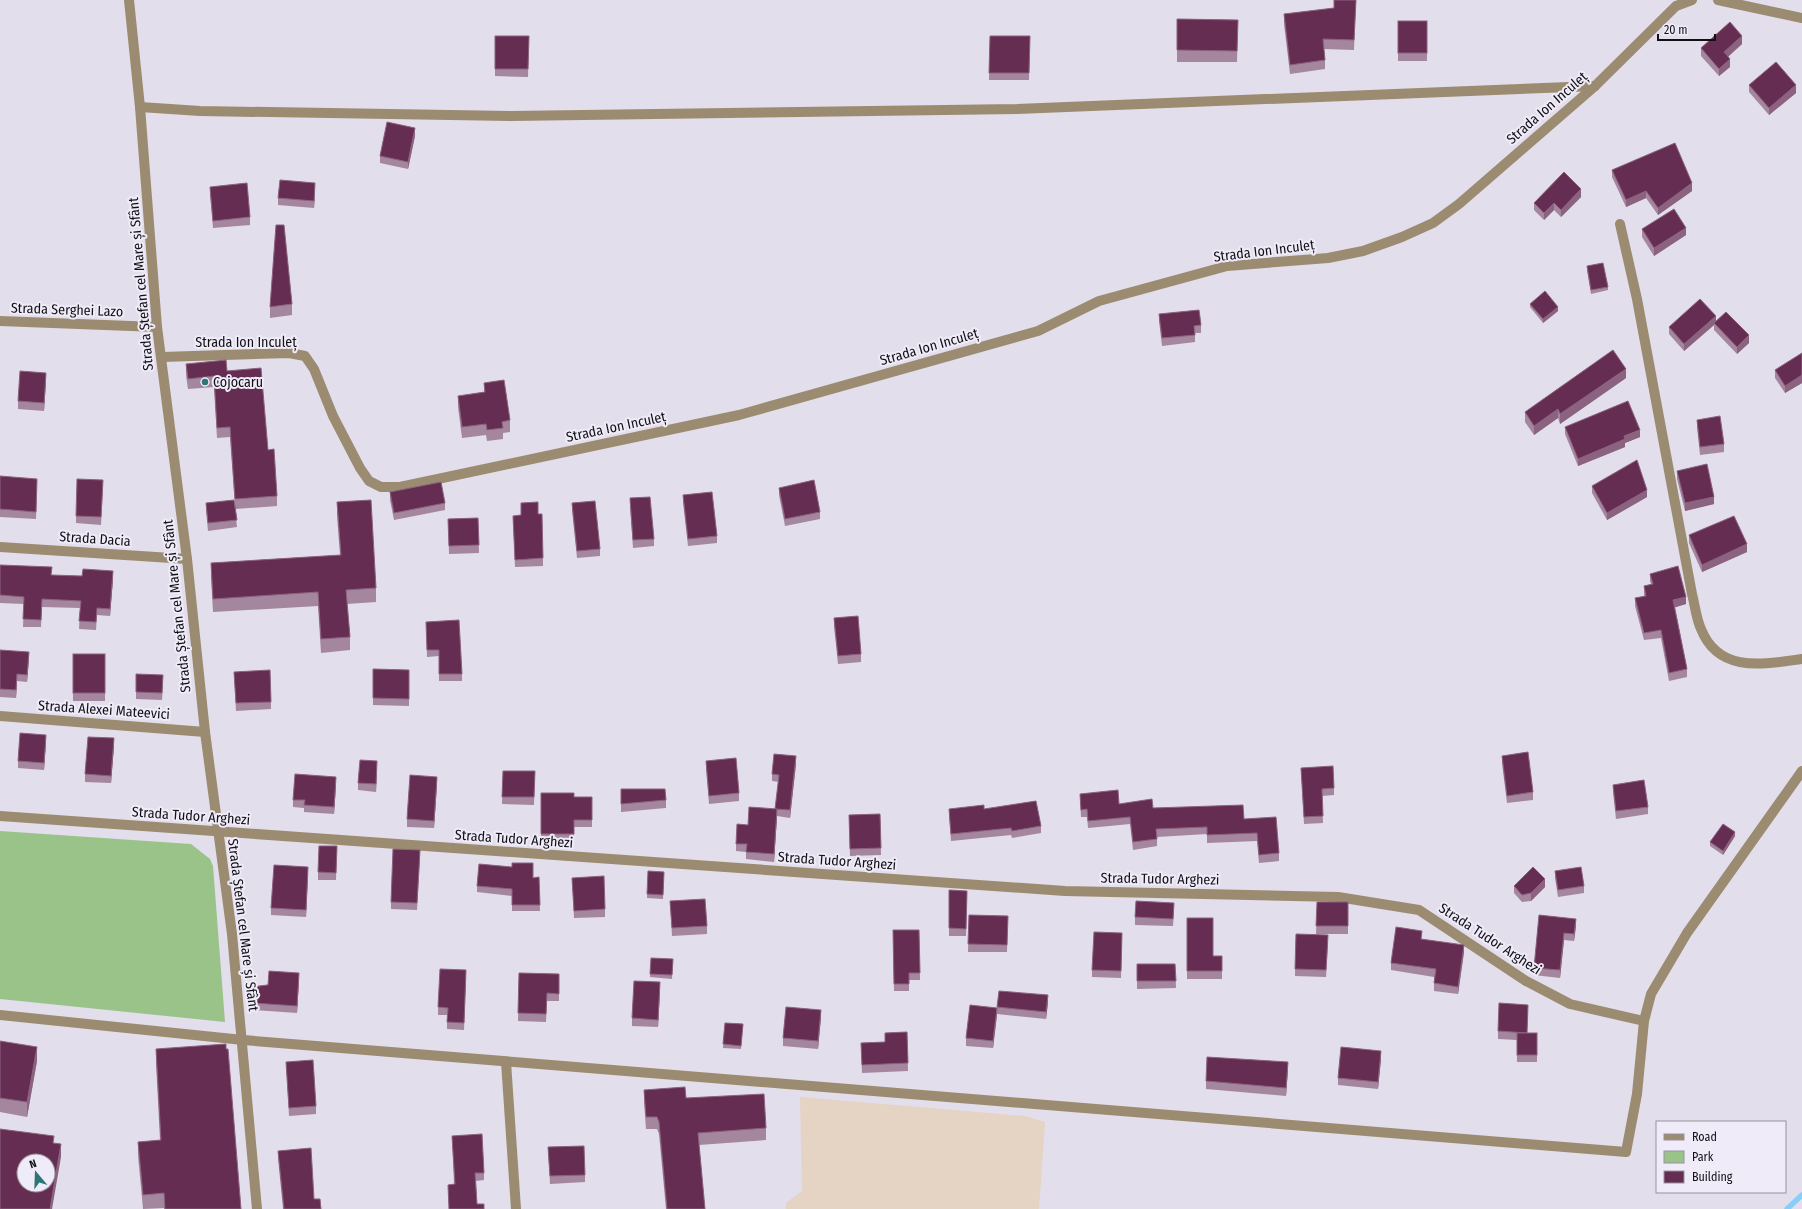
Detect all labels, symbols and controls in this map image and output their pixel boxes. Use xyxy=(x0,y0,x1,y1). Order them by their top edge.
scale bar xyxy=(1658,16,1715,42)
text: 20 m xyxy=(1664,23,1688,37)
street label: Strada Ion Inculeț xyxy=(1503,68,1592,148)
street label: Strada Ștefan cel Mare și Sfânt xyxy=(125,196,158,371)
street label: Strada Ion Inculeț xyxy=(1213,236,1316,267)
street label: Strada Serghei Lazo xyxy=(10,300,124,320)
street label: Strada Ion Inculeț xyxy=(878,325,981,370)
street label: Strada Ion Inculeț xyxy=(195,334,297,352)
place label: Cojocaru xyxy=(213,374,263,391)
marker: Cojocaru xyxy=(200,377,210,387)
street label: Strada Ion Inculeț xyxy=(565,408,668,447)
street label: Strada Ștefan cel Mare și Sfânt xyxy=(159,518,196,693)
street label: Strada Dacia xyxy=(59,528,131,550)
street label: Strada Alexei Mateevici xyxy=(37,697,171,723)
street label: Strada Tudor Arghezi xyxy=(131,803,251,829)
street label: Strada Tudor Arghezi xyxy=(454,826,574,852)
street label: Strada Ștefan cel Mare și Sfânt xyxy=(223,838,262,1013)
street label: Strada Tudor Arghezi xyxy=(777,848,897,874)
street label: Strada Tudor Arghezi xyxy=(1101,869,1219,889)
street label: Strada Tudor Arghezi xyxy=(1436,900,1544,978)
legend xyxy=(1656,1121,1786,1193)
text: Road xyxy=(1692,1130,1717,1144)
text: Park xyxy=(1692,1150,1714,1164)
north arrow xyxy=(16,1153,56,1193)
text: N xyxy=(28,1157,38,1171)
text: Building xyxy=(1692,1170,1733,1184)

